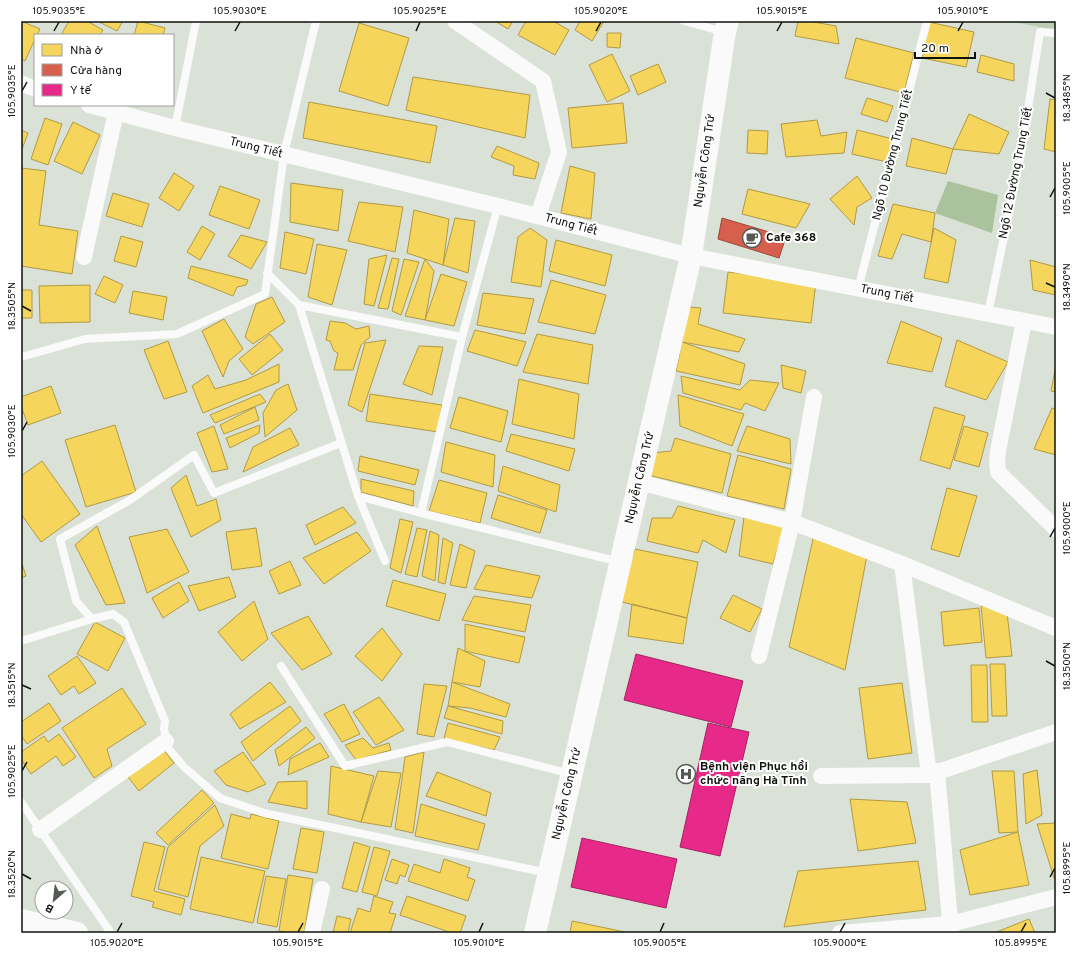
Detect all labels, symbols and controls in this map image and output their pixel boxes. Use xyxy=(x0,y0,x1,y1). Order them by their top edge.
text: 105.9035°E xyxy=(32,5,86,18)
text: 105.9030°E xyxy=(213,5,267,18)
text: 105.9025°E xyxy=(393,5,447,18)
text: 105.9020°E xyxy=(574,5,628,18)
text: 105.9015°E xyxy=(757,5,807,18)
text: 105.9010°E xyxy=(937,5,989,18)
legend xyxy=(34,34,174,106)
scale bar xyxy=(915,34,975,60)
text: 20 m xyxy=(921,41,949,57)
text: Nhà ở xyxy=(70,43,102,59)
text: Cửa hàng xyxy=(70,63,122,79)
text: 105.9035°E xyxy=(6,64,19,118)
text: 18.3485°N xyxy=(1061,74,1074,122)
text: Y tế xyxy=(70,83,92,99)
street label: Ngõ 10 Đường Trung Tiết xyxy=(869,88,917,222)
street label: Ngõ 12 Đường Trung Tiết xyxy=(995,106,1037,240)
street label: Nguyễn Công Trứ xyxy=(691,113,720,209)
street label: Trung Tiết xyxy=(228,134,284,162)
text: 105.9005°E xyxy=(1061,161,1074,215)
street label: Trung Tiết xyxy=(543,210,599,240)
cafe icon: Cafe 368 xyxy=(741,227,763,249)
place label: Cafe 368 xyxy=(766,230,816,246)
text: 18.3490°N xyxy=(1061,263,1074,311)
street label: Trung Tiết xyxy=(859,281,915,307)
text: 18.3505°N xyxy=(6,282,19,330)
text: 105.9030°E xyxy=(6,404,19,458)
street label: Nguyễn Công Trứ xyxy=(622,430,659,526)
text: 105.9000°E xyxy=(1061,501,1074,555)
text: 18.3500°N xyxy=(1061,642,1074,690)
text: 18.3515°N xyxy=(6,662,19,708)
text: 105.9025°E xyxy=(6,744,19,798)
street label: Nguyễn Công Trứ xyxy=(549,746,586,842)
place label: Bệnh viện Phục hồi chức năng Hà Tĩnh xyxy=(700,759,808,789)
hospital icon: Bệnh viện Phục hồi chức năng Hà Tĩnh xyxy=(675,763,697,785)
text: 105.8995°E xyxy=(1061,842,1074,894)
text: 18.3520°N xyxy=(6,850,19,898)
north arrow xyxy=(34,880,74,920)
text: B xyxy=(43,900,56,916)
text: 105.9020°E xyxy=(90,937,144,950)
text: 105.9015°E xyxy=(273,937,323,950)
text: 105.9010°E xyxy=(453,937,505,950)
text: 105.9005°E xyxy=(633,937,687,950)
text: 105.9000°E xyxy=(813,937,867,950)
text: 105.8995°E xyxy=(995,937,1047,950)

